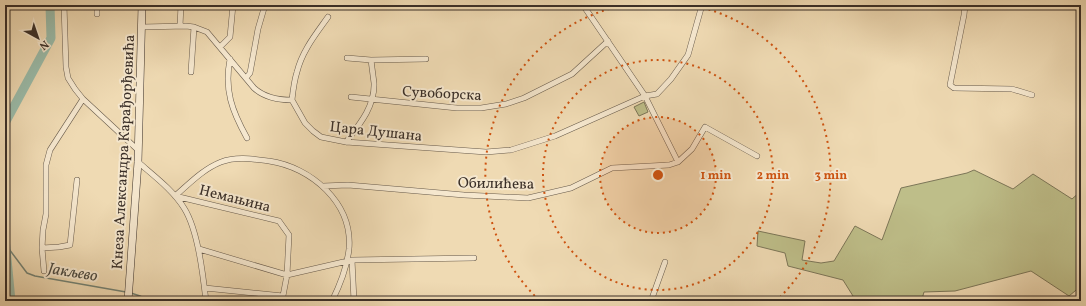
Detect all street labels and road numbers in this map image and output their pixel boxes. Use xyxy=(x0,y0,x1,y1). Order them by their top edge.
street label: Кнеза Александра Карађорђевића xyxy=(108,34,141,270)
street label: Сувоборска xyxy=(402,82,482,107)
street label: Цара Душана xyxy=(328,117,423,148)
street label: Обилићева xyxy=(458,173,534,196)
street label: Немањина xyxy=(197,180,273,218)

